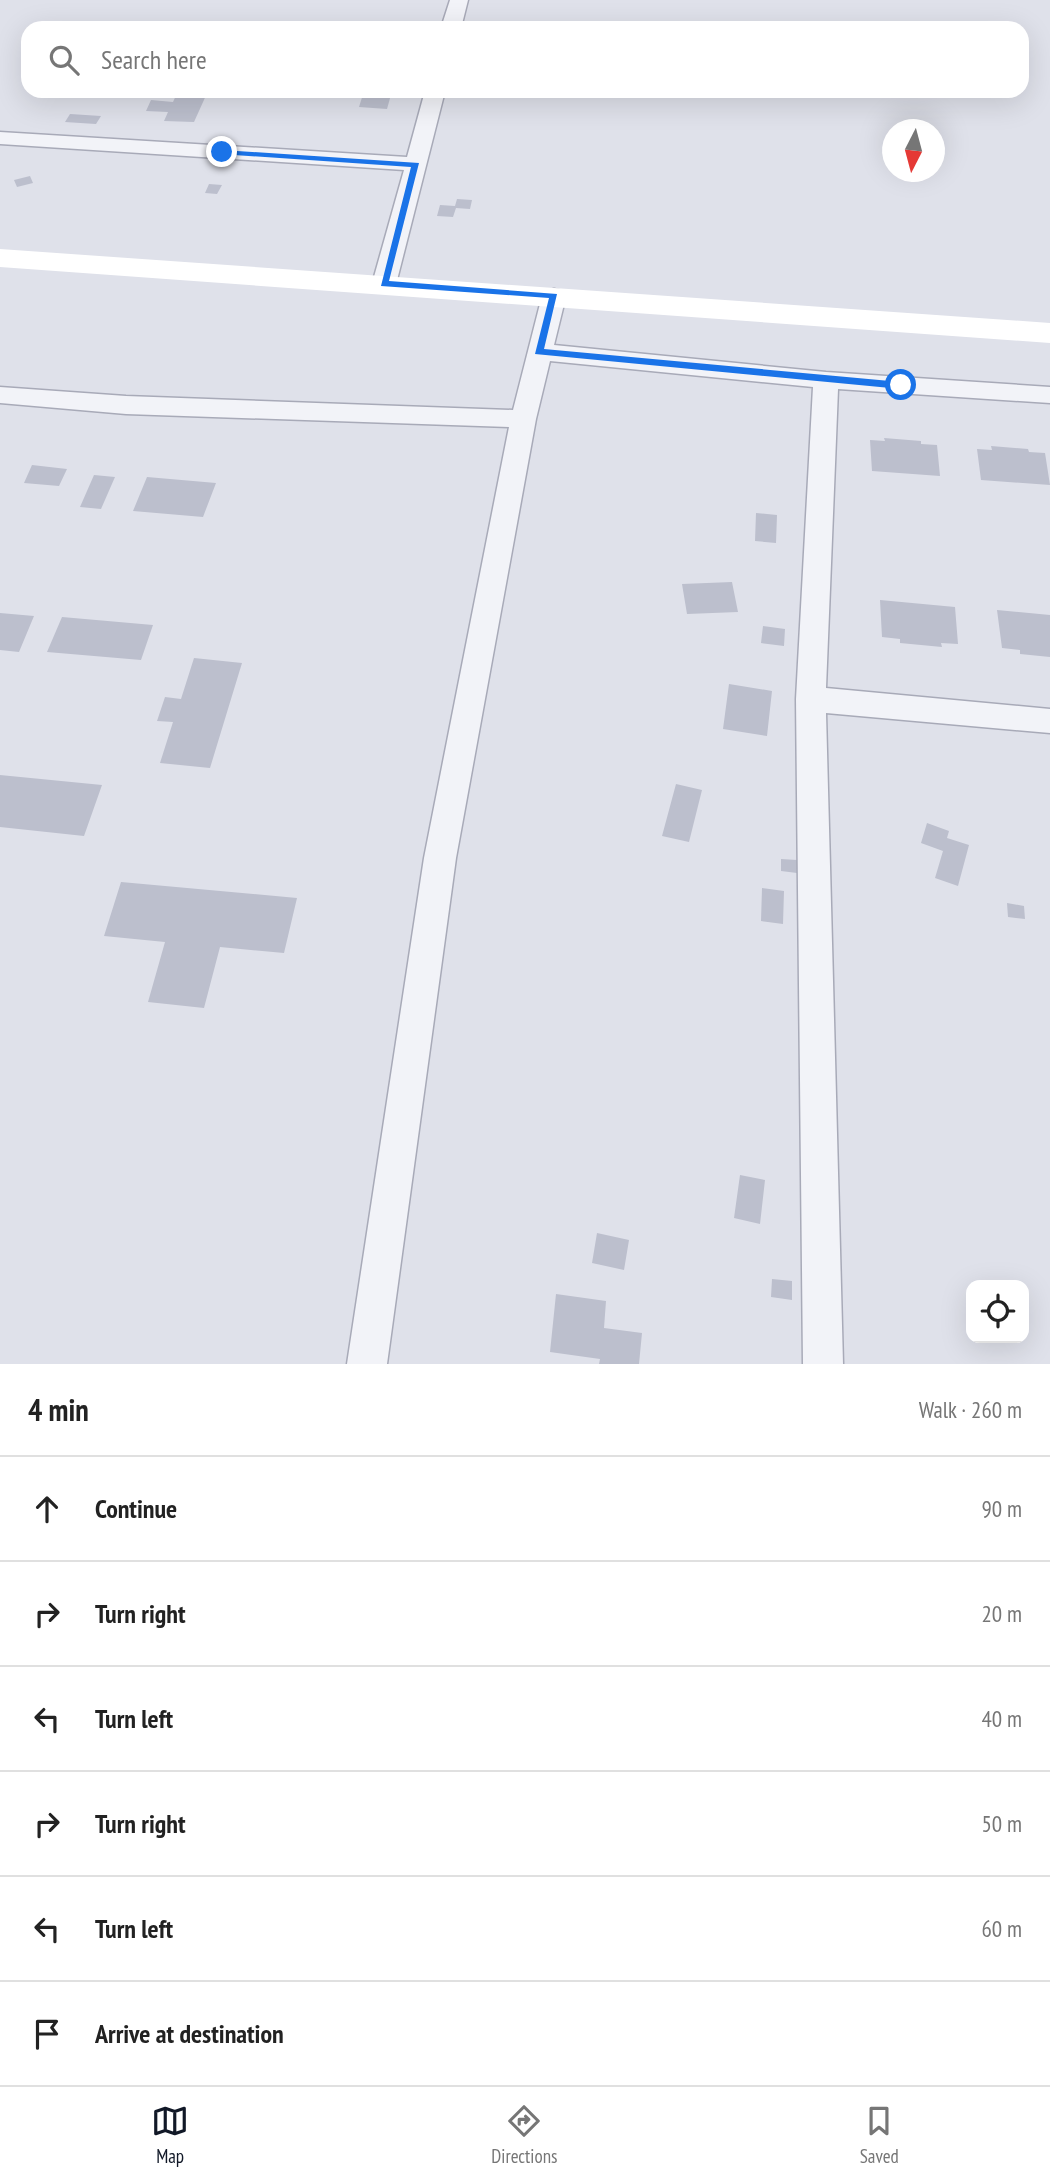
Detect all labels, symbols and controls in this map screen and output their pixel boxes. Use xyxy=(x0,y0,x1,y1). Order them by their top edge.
search box xyxy=(21,21,1029,98)
icon: search xyxy=(45,41,83,79)
text: Search here xyxy=(101,43,207,76)
north arrow xyxy=(882,119,945,182)
route end xyxy=(206,136,237,167)
route start xyxy=(885,369,916,400)
map controls xyxy=(966,1280,1029,1343)
button: locate xyxy=(966,1280,1029,1343)
text: 4 min xyxy=(28,1390,89,1429)
text: Walk · 260 m xyxy=(919,1395,1022,1424)
icon: ahead xyxy=(28,1490,66,1528)
text: Continue xyxy=(95,1492,177,1525)
text: 90 m xyxy=(981,1494,1022,1523)
icon: right xyxy=(28,1595,66,1633)
text: Turn right xyxy=(95,1597,186,1630)
text: 20 m xyxy=(981,1599,1022,1628)
icon: left xyxy=(28,1700,66,1738)
text: Turn left xyxy=(95,1702,173,1735)
text: 40 m xyxy=(981,1704,1022,1733)
icon: right xyxy=(28,1805,66,1843)
text: Turn right xyxy=(95,1807,186,1840)
text: 50 m xyxy=(981,1809,1022,1838)
icon: left xyxy=(28,1910,66,1948)
text: Turn left xyxy=(95,1912,173,1945)
text: 60 m xyxy=(981,1914,1022,1943)
icon: arrive xyxy=(28,2015,66,2053)
text: Arrive at destination xyxy=(95,2017,284,2050)
tab: Map xyxy=(151,2102,189,2168)
tab: Directions xyxy=(491,2102,557,2168)
tab: Saved xyxy=(860,2102,899,2168)

